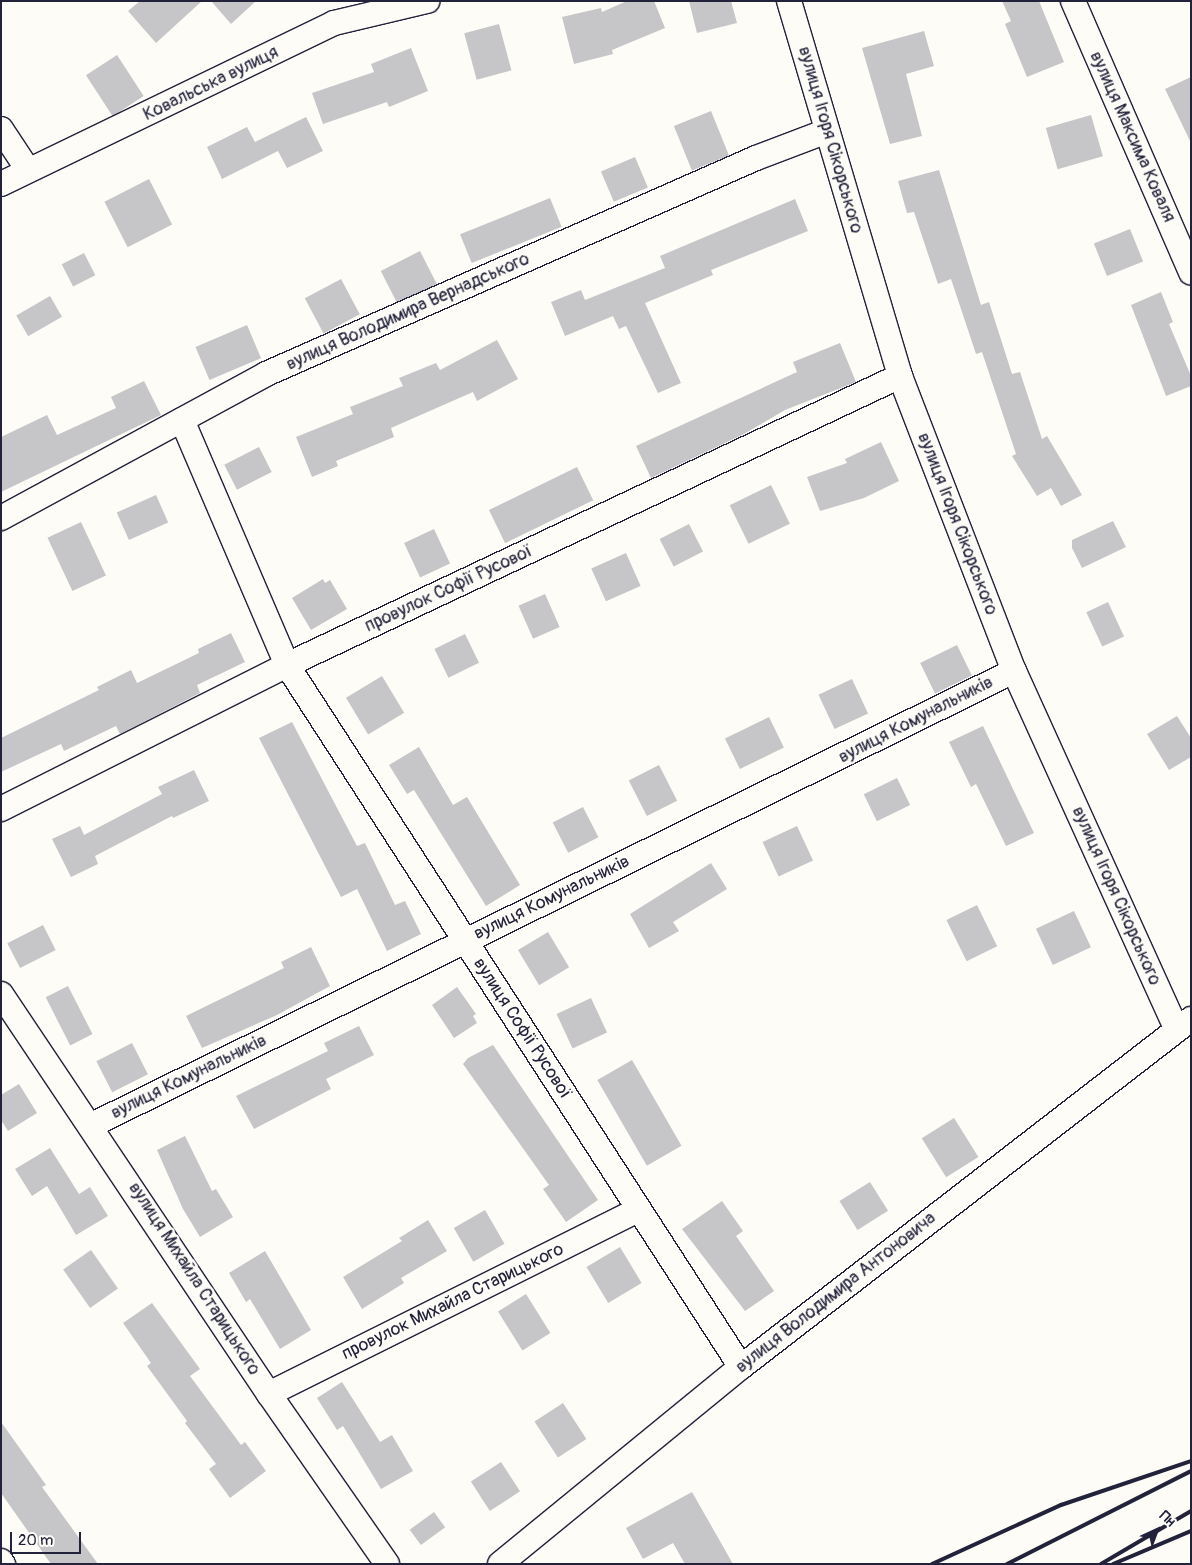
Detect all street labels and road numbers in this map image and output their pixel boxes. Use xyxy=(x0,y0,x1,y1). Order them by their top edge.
street label: Ковальська вулиця xyxy=(140,42,282,126)
street label: вулиця Ігоря Сікорського xyxy=(793,44,867,236)
street label: вулиця Максима Коваля xyxy=(1085,48,1179,226)
street label: вулиця Володимира Вернадського xyxy=(283,248,533,376)
street label: вулиця Ігоря Сікорського xyxy=(912,430,1002,618)
street label: провулок Софії Русової xyxy=(362,541,536,637)
street label: вулиця Комунальників xyxy=(835,672,997,768)
street label: вулиця Ігоря Сікорського xyxy=(1067,803,1165,989)
street label: вулиця Комунальників xyxy=(471,851,633,945)
street label: вулиця Софії Русової xyxy=(468,954,576,1104)
street label: вулиця Комунальників xyxy=(108,1030,270,1124)
street label: вулиця Михайла Старицького xyxy=(123,1178,265,1380)
street label: вулиця Володимира Антоновича xyxy=(731,1208,941,1378)
street label: провулок Михайла Старицького xyxy=(339,1239,567,1365)

